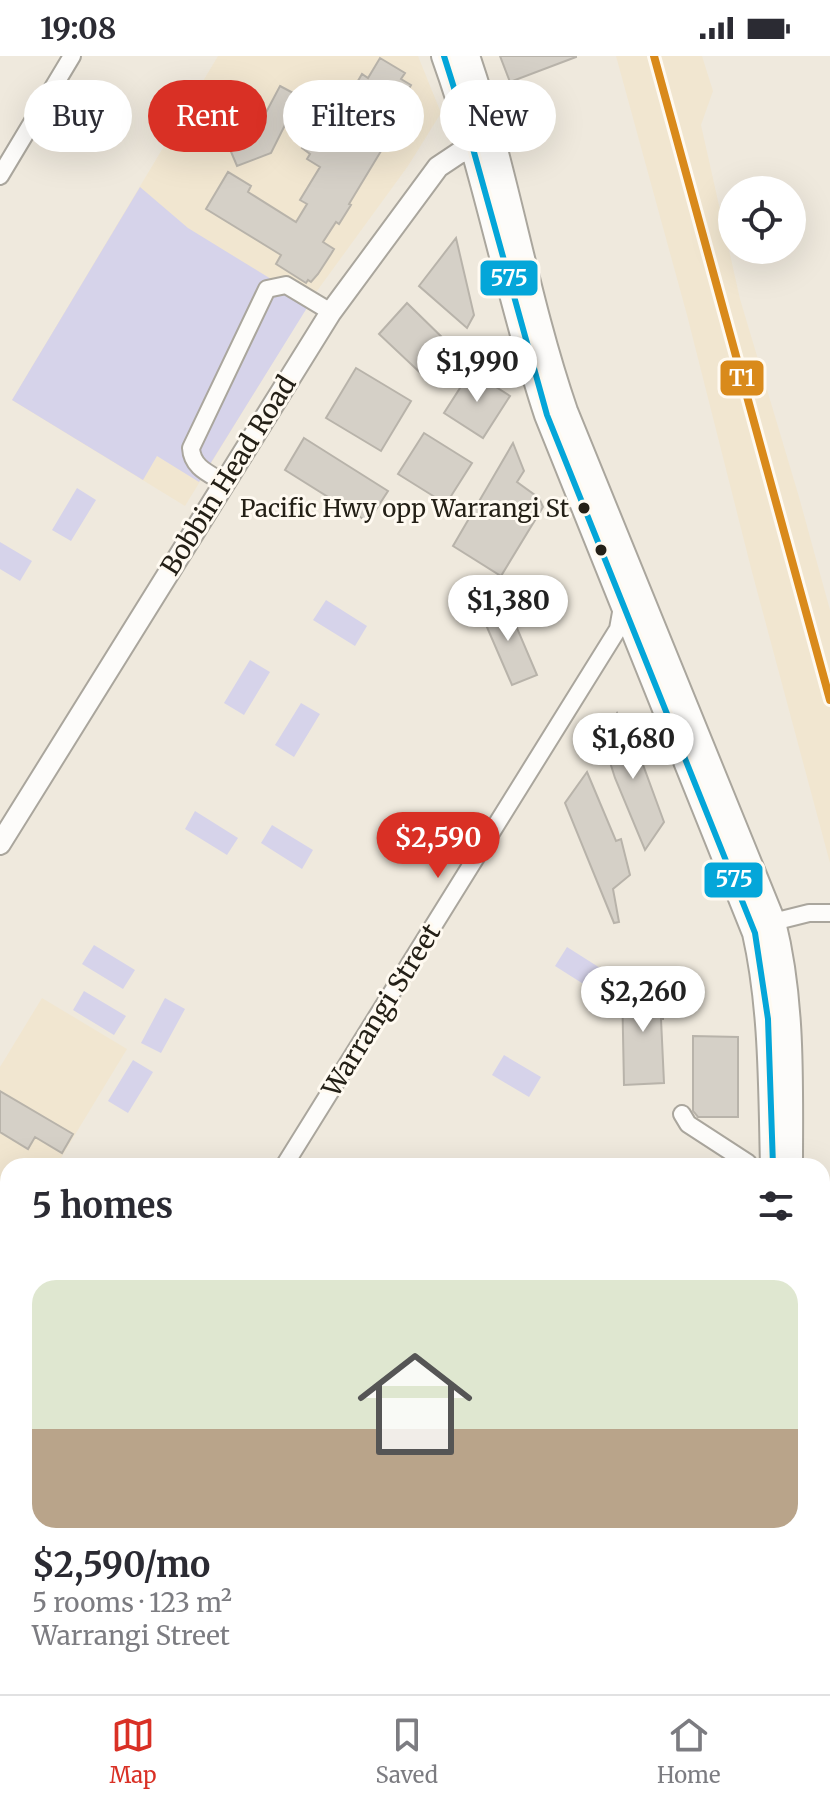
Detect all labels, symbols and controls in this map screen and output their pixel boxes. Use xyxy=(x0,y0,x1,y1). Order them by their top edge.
text: 19:08 xyxy=(40,9,116,47)
chip: Buy xyxy=(24,80,132,152)
chip: Rent xyxy=(148,80,267,152)
chip: Filters xyxy=(283,80,424,152)
chip: New xyxy=(440,80,556,152)
map controls xyxy=(718,176,806,264)
button: locate xyxy=(718,176,806,264)
line badge: 575 xyxy=(479,259,539,297)
text: 575 xyxy=(490,264,528,292)
pin: $1,990 xyxy=(412,336,542,404)
text: $1,990 xyxy=(435,345,519,378)
line badge: T1 xyxy=(719,359,765,397)
text: T1 xyxy=(729,364,755,392)
street label: Bobbin Head Road xyxy=(153,369,303,581)
place label: Pacific Hwy opp Warrangi St xyxy=(240,493,570,524)
marker: Pacific Hwy opp Warrangi St xyxy=(576,500,592,516)
unlabelled marker xyxy=(593,542,609,558)
pin: $1,380 xyxy=(443,575,573,643)
text: $1,380 xyxy=(466,584,550,617)
pin: $1,680 xyxy=(568,713,698,781)
text: $1,680 xyxy=(591,722,675,755)
pin: $2,590 xyxy=(373,812,503,880)
text: $2,590 xyxy=(395,821,481,854)
line badge: 575 xyxy=(703,861,764,899)
text: 575 xyxy=(715,865,753,893)
street label: Warrangi Street xyxy=(314,917,447,1104)
pin: $2,260 xyxy=(578,966,708,1034)
text: $2,260 xyxy=(599,975,687,1008)
icon: filters xyxy=(754,1184,798,1228)
text: 5 homes xyxy=(32,1185,173,1227)
icon: home xyxy=(343,1332,487,1476)
text: $2,590/mo xyxy=(32,1544,210,1586)
text: 5 rooms · 123 m² xyxy=(32,1586,232,1619)
text: Warrangi Street xyxy=(32,1619,230,1652)
tab: Map xyxy=(110,1713,156,1789)
tab: Saved xyxy=(376,1713,438,1789)
tab: Home xyxy=(657,1713,720,1789)

